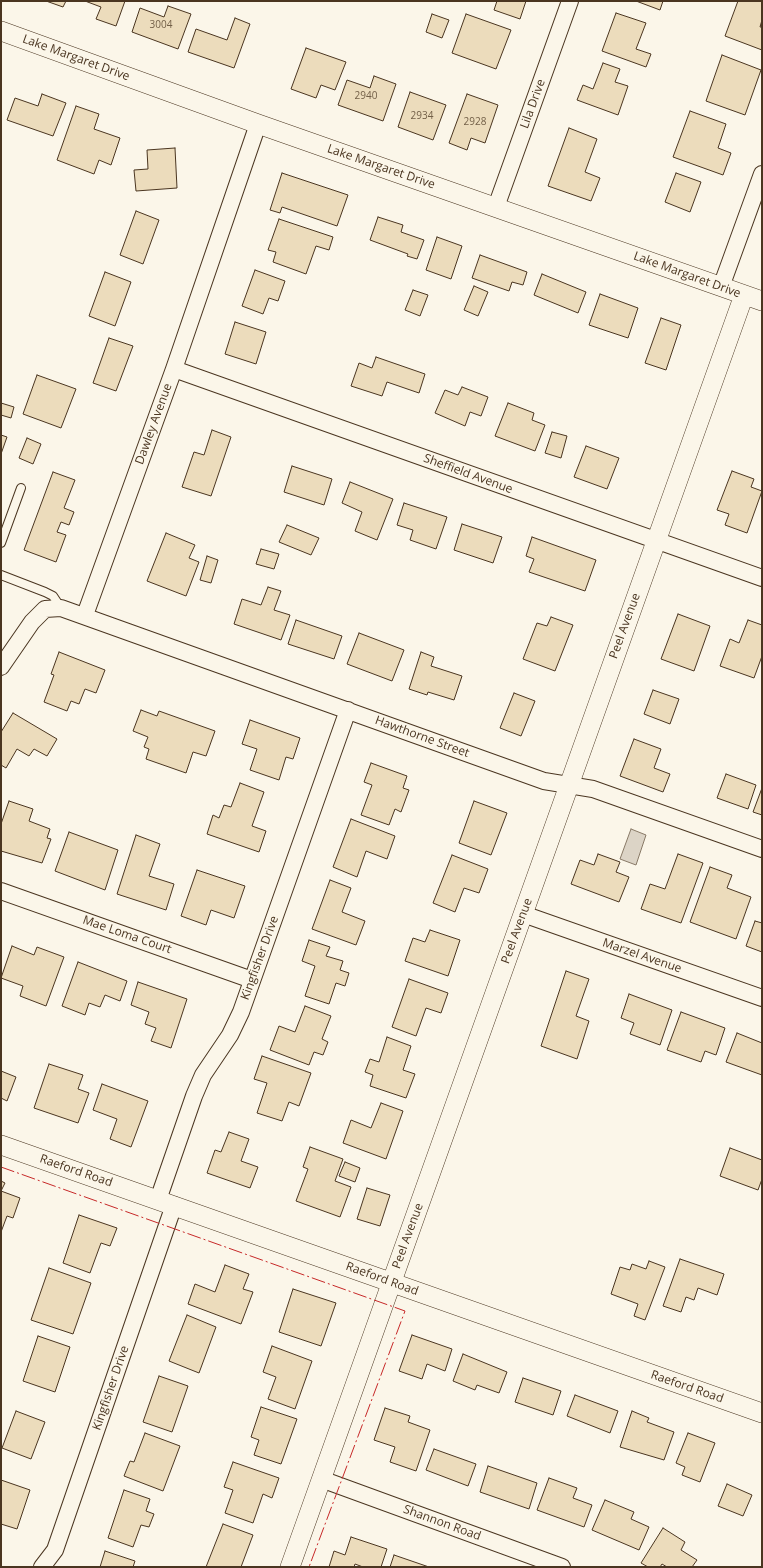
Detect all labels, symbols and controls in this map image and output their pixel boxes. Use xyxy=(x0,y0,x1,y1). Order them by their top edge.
house number: 3004 xyxy=(150,19,172,31)
street label: Lake Margaret Drive xyxy=(20,32,132,84)
street label: Lila Drive xyxy=(517,77,549,131)
house number: 2940 xyxy=(355,90,377,102)
house number: 2934 xyxy=(411,110,433,122)
house number: 2928 xyxy=(464,116,486,128)
street label: Lake Margaret Drive xyxy=(325,142,437,192)
street label: Lake Margaret Drive xyxy=(631,249,743,301)
street label: Dawley Avenue xyxy=(133,381,175,467)
street label: Sheffield Avenue xyxy=(421,451,515,497)
street label: Peel Avenue xyxy=(606,591,644,661)
street label: Hawthorne Street xyxy=(373,713,471,761)
street label: Peel Avenue xyxy=(498,896,536,966)
street label: Mae Loma Court xyxy=(81,913,173,957)
street label: Kingfisher Drive xyxy=(238,914,282,1002)
street label: Marzel Avenue xyxy=(601,936,683,976)
street label: Raeford Road xyxy=(38,1152,114,1190)
street label: Peel Avenue xyxy=(389,1201,427,1271)
street label: Raeford Road xyxy=(344,1259,420,1299)
street label: Kingfisher Drive xyxy=(90,1344,132,1432)
street label: Raeford Road xyxy=(649,1368,725,1406)
street label: Shannon Road xyxy=(401,1502,483,1544)

